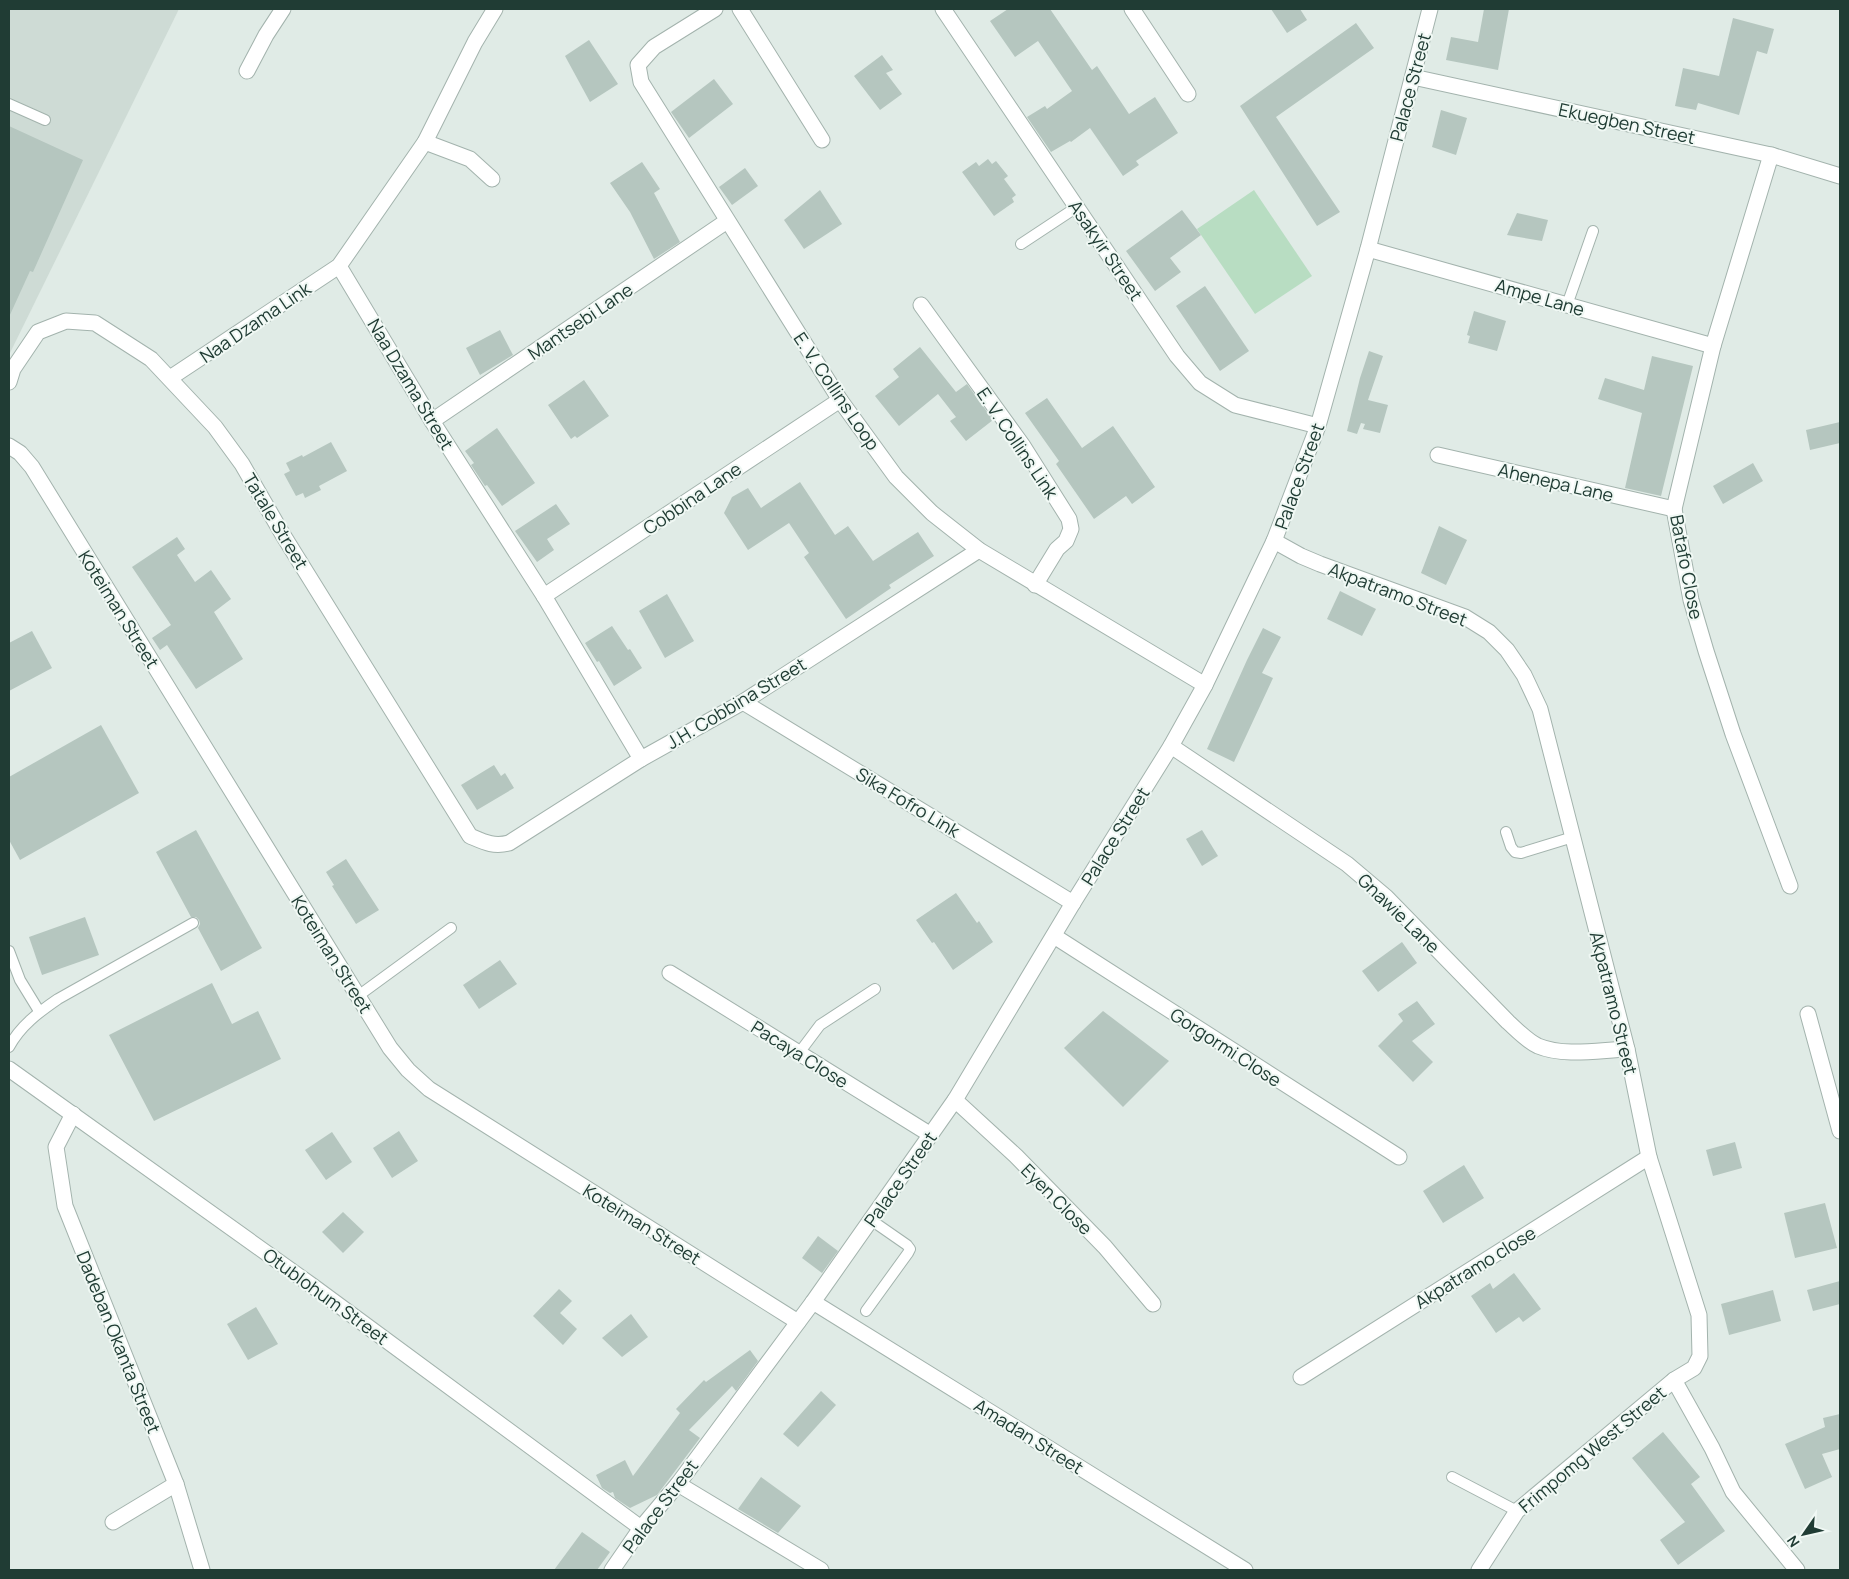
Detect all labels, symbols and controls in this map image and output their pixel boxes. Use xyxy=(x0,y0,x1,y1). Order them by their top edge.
street label: Palace Street xyxy=(1384,30,1436,144)
street label: Ekuegben Street xyxy=(1556,97,1698,149)
street label: Asakyir Street xyxy=(1063,195,1149,305)
street label: Ampe Lane xyxy=(1493,273,1587,321)
street label: Naa Dzama Link xyxy=(195,275,316,368)
street label: Mantsebi Lane xyxy=(523,277,637,365)
street label: Naa Dzama Street xyxy=(362,314,460,454)
street label: E. V. Collins Loop xyxy=(789,327,885,455)
street label: E. V. Collins Link xyxy=(972,383,1065,504)
street label: Palace Street xyxy=(1269,420,1329,532)
street label: Cobbina Lane xyxy=(638,456,746,540)
street label: Ahenepa Lane xyxy=(1496,457,1616,507)
street label: Tatale Street xyxy=(238,469,314,573)
street label: Batafo Close xyxy=(1665,513,1709,621)
street label: Koteiman Street xyxy=(73,546,165,672)
street label: Akpatramo Street xyxy=(1325,557,1471,631)
street label: J.H. Cobbina Street xyxy=(662,652,810,754)
street label: Sika Fofro Link xyxy=(852,762,965,843)
street label: Palace Street xyxy=(1075,782,1155,890)
street label: Gnawie Lane xyxy=(1353,868,1445,958)
street label: Koteiman Street xyxy=(286,891,378,1017)
street label: Akpatramo Street xyxy=(1585,929,1643,1077)
street label: Gorgormi Close xyxy=(1166,1002,1286,1092)
street label: Pacaya Close xyxy=(747,1015,853,1093)
street label: Palace Street xyxy=(858,1127,942,1231)
street label: Eyen Close xyxy=(1016,1158,1098,1240)
street label: Koteiman Street xyxy=(579,1178,705,1270)
street label: Akpatramo close xyxy=(1410,1220,1540,1314)
street label: Otublohum Street xyxy=(258,1242,394,1350)
street label: Dadeban Okanta Street xyxy=(71,1247,167,1437)
street label: Frimpomg West Street xyxy=(1513,1380,1671,1518)
street label: Amadan Street xyxy=(970,1393,1088,1479)
street label: Palace Street xyxy=(617,1454,703,1558)
north arrow xyxy=(1779,1509,1829,1559)
text: N xyxy=(1782,1532,1803,1551)

